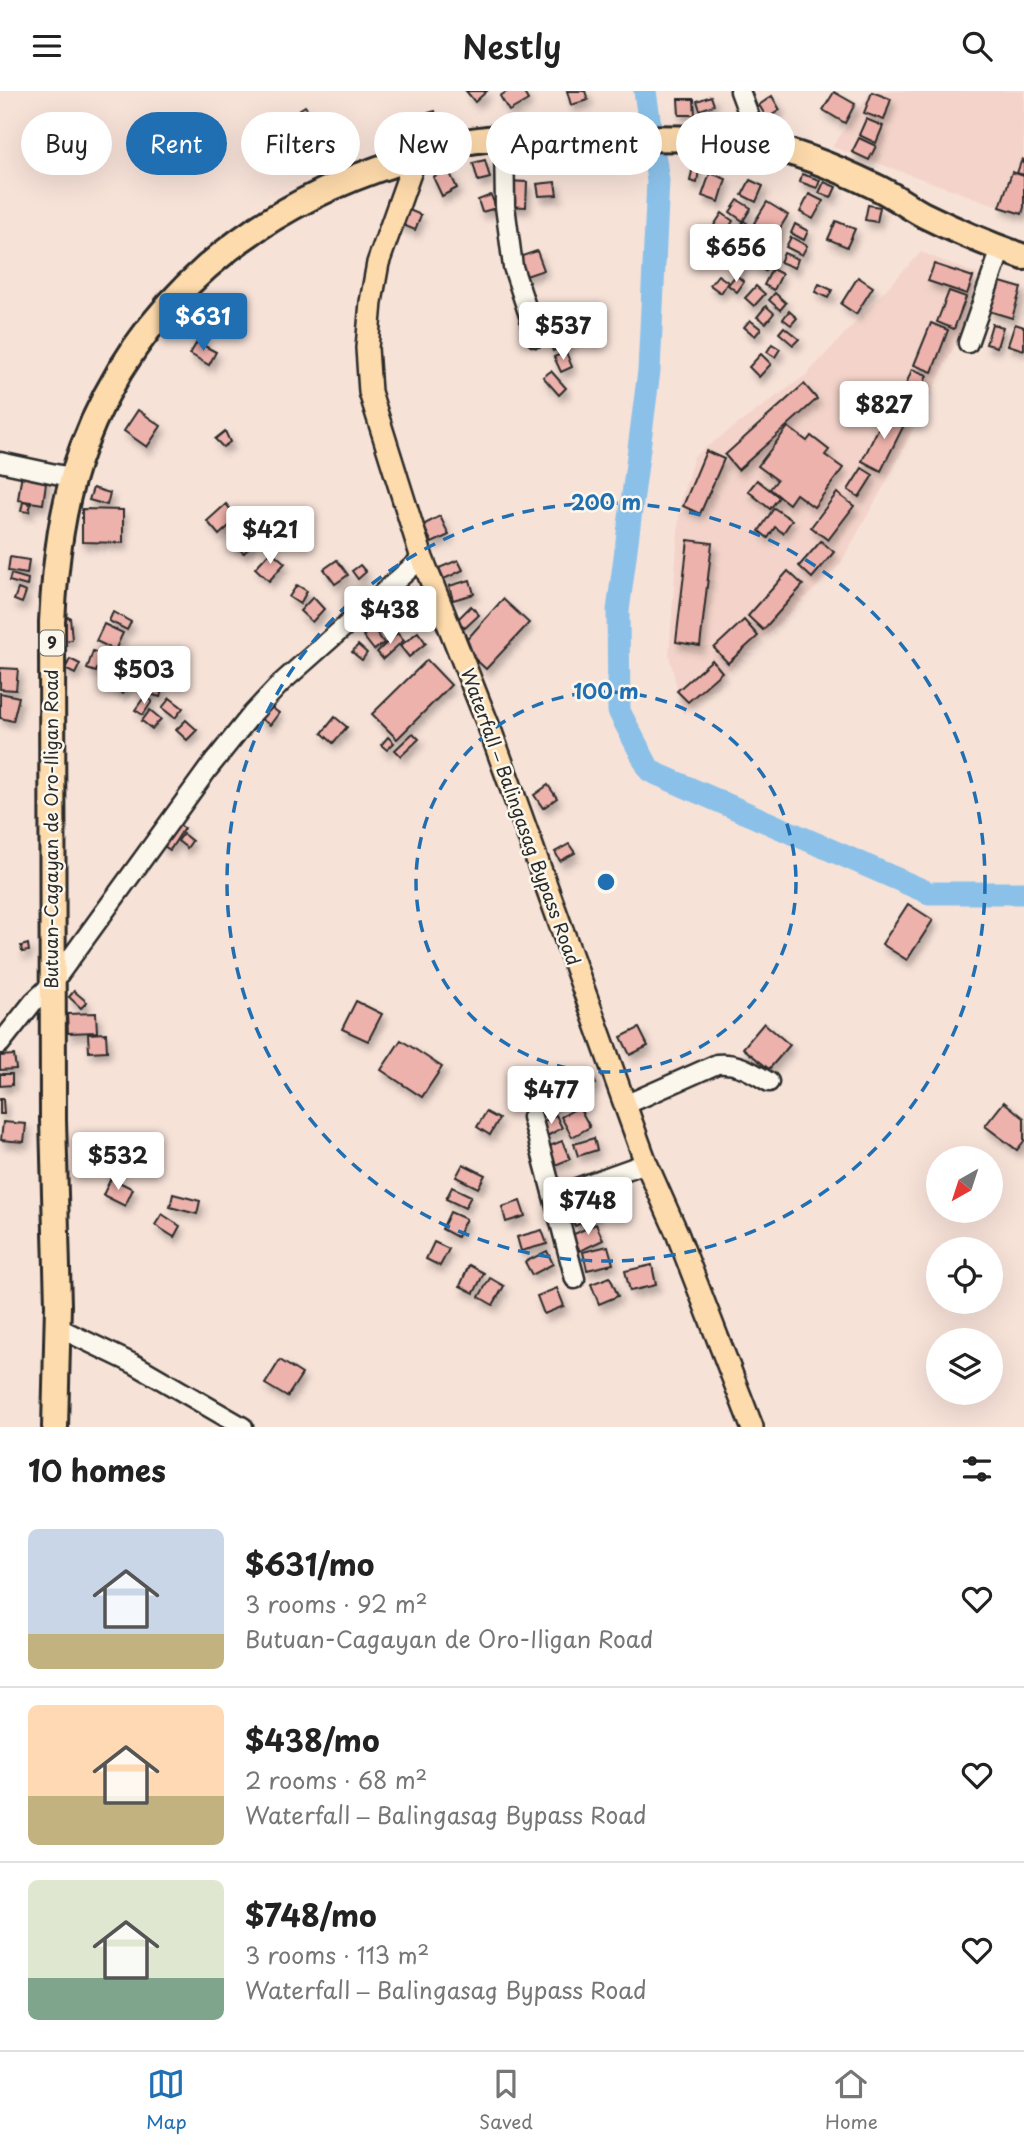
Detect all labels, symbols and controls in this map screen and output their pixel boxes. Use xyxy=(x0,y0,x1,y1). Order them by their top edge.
text: Nestly xyxy=(462,22,562,70)
icon: menu xyxy=(28,27,66,65)
icon: search xyxy=(958,27,996,65)
chip: Buy xyxy=(21,112,112,175)
chip: Rent xyxy=(126,112,227,175)
chip: Filters xyxy=(241,112,360,175)
chip: New xyxy=(374,112,472,175)
chip: Apartment xyxy=(486,112,662,175)
chip: House xyxy=(676,112,795,175)
pin: $656 xyxy=(695,225,777,284)
text: $656 xyxy=(706,229,766,264)
pin: $631 xyxy=(162,293,244,353)
text: $631 xyxy=(175,298,231,333)
pin: $537 xyxy=(522,303,604,362)
text: $537 xyxy=(535,307,591,342)
pin: $827 xyxy=(843,381,925,441)
text: $827 xyxy=(856,386,912,421)
text: 200 m xyxy=(571,485,641,517)
pin: $421 xyxy=(229,507,311,566)
text: $421 xyxy=(242,511,298,546)
pin: $438 xyxy=(349,587,431,646)
text: $438 xyxy=(360,591,420,626)
road number: 9 xyxy=(40,631,64,656)
pin: $503 xyxy=(103,647,185,706)
text: $503 xyxy=(113,651,175,686)
street label: Waterfall ‒ Balingasag Bypass Road xyxy=(455,664,588,969)
street label: Butuan-Cagayan de Oro-Iligan Road xyxy=(37,669,64,989)
text: 100 m xyxy=(573,674,639,706)
centre of rings xyxy=(594,870,618,894)
pin: $477 xyxy=(510,1067,592,1126)
text: $477 xyxy=(523,1071,579,1106)
pin: $532 xyxy=(77,1133,159,1192)
text: $532 xyxy=(88,1137,148,1172)
north arrow xyxy=(926,1146,1003,1223)
map controls xyxy=(926,1146,1003,1405)
pin: $748 xyxy=(547,1177,629,1237)
text: $748 xyxy=(559,1182,617,1217)
button: locate xyxy=(926,1237,1003,1314)
button: layers xyxy=(926,1328,1003,1405)
text: 10 homes xyxy=(28,1447,166,1492)
icon: filters xyxy=(958,1450,996,1488)
text: $631/mo xyxy=(245,1541,374,1586)
icon: home xyxy=(84,1557,168,1641)
icon: heart xyxy=(958,1580,996,1618)
text: 3 rooms · 92 m² xyxy=(245,1586,428,1621)
text: Butuan-Cagayan de Oro-Iligan Road xyxy=(245,1621,653,1656)
text: $438/mo xyxy=(245,1717,380,1762)
icon: home xyxy=(84,1733,168,1817)
icon: heart xyxy=(958,1756,996,1794)
text: 2 rooms · 68 m² xyxy=(245,1762,427,1797)
text: Waterfall ‒ Balingasag Bypass Road xyxy=(245,1797,647,1832)
text: $748/mo xyxy=(245,1892,377,1937)
icon: home xyxy=(84,1908,168,1992)
icon: heart xyxy=(958,1931,996,1969)
text: 3 rooms · 113 m² xyxy=(245,1937,429,1972)
text: Waterfall ‒ Balingasag Bypass Road xyxy=(245,1972,647,2007)
tab: Map xyxy=(146,2065,187,2135)
tab: Saved xyxy=(479,2065,533,2135)
tab: Home xyxy=(825,2065,878,2135)

